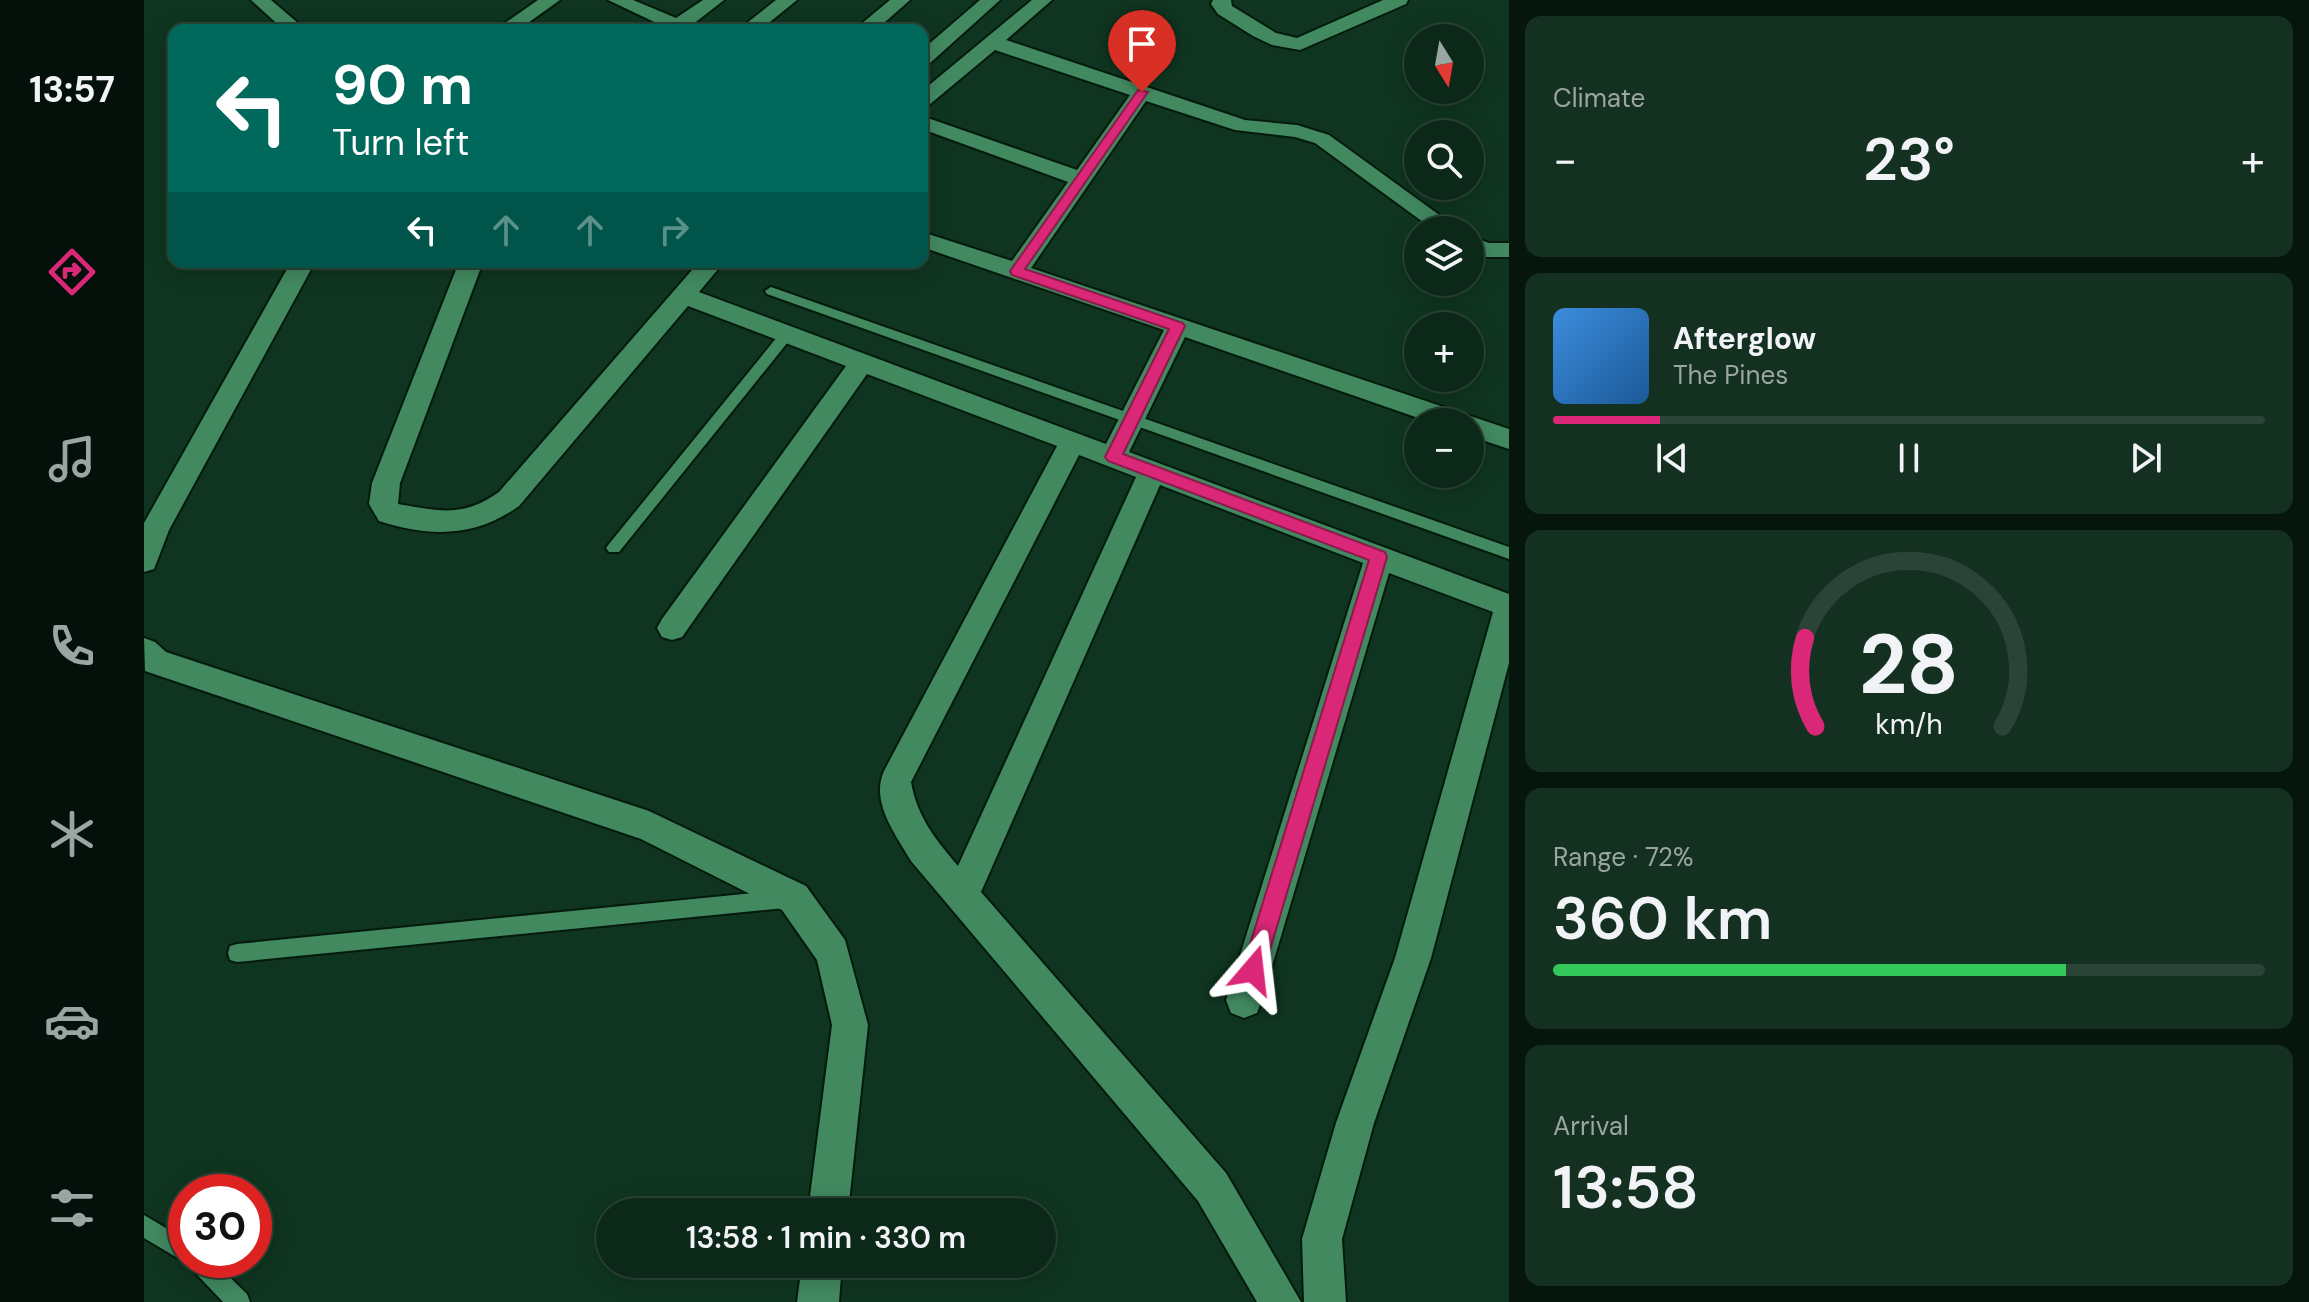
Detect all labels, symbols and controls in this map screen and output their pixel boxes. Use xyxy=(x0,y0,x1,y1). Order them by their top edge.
pin xyxy=(1108,10,1176,92)
icon: arrive xyxy=(1120,22,1164,66)
north arrow xyxy=(1404,24,1484,104)
map controls xyxy=(1404,24,1484,488)
text: 90 m xyxy=(332,48,473,121)
icon: left xyxy=(200,56,304,160)
text: 13:57 xyxy=(29,66,115,113)
text: Climate xyxy=(1553,81,1645,115)
text: Turn left xyxy=(332,119,469,166)
button: search xyxy=(1404,120,1484,200)
text: 23° xyxy=(1863,120,1955,199)
text: − xyxy=(1553,131,1577,189)
text: + xyxy=(2241,131,2265,189)
icon: left xyxy=(400,208,444,252)
icon: ahead xyxy=(484,208,528,252)
icon: ahead xyxy=(568,208,612,252)
icon: right xyxy=(652,208,696,252)
button: layers xyxy=(1404,216,1484,296)
icon: directions xyxy=(44,244,100,300)
button: + xyxy=(1404,312,1484,392)
text: Afterglow xyxy=(1673,319,1816,358)
text: The Pines xyxy=(1673,358,1788,392)
button: − xyxy=(1404,408,1484,488)
icon: music xyxy=(44,431,100,487)
icon: previous xyxy=(1650,436,1694,480)
icon: pause xyxy=(1887,436,1931,480)
icon: next xyxy=(2124,436,2168,480)
text: 28 xyxy=(1859,610,1959,719)
icon: phone xyxy=(44,618,100,674)
text: km/h xyxy=(1875,706,1943,743)
icon: climate xyxy=(44,806,100,862)
text: Range · 72% xyxy=(1553,840,1694,874)
text: 360 km xyxy=(1553,879,1772,958)
position arrow xyxy=(1211,928,1295,1012)
icon: car xyxy=(44,993,100,1049)
text: Arrival xyxy=(1553,1109,1629,1143)
text: 13:58 xyxy=(1553,1148,1699,1227)
speed limit sign: 30 xyxy=(168,1174,272,1278)
icon: filters xyxy=(44,1180,100,1236)
text: 13:58 · 1 min · 330 m xyxy=(686,1218,966,1257)

